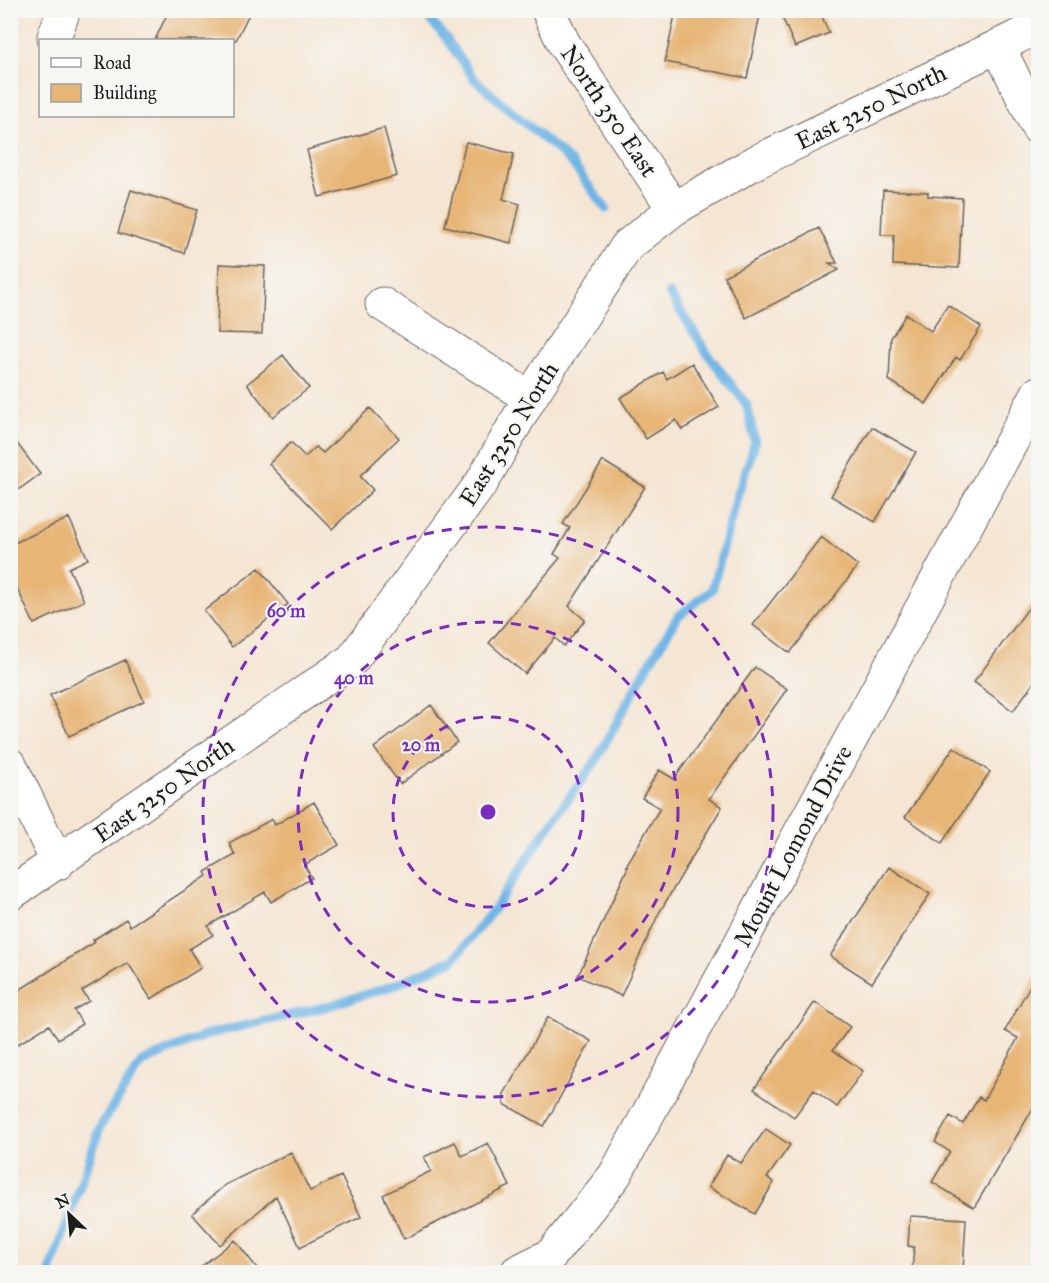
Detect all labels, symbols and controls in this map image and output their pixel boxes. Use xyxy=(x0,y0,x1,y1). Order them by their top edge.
legend xyxy=(39,39,234,117)
street label: North 350 East xyxy=(554,39,664,183)
text: Road xyxy=(93,52,131,74)
street label: East 3250 North xyxy=(791,58,951,156)
text: Building xyxy=(93,82,157,105)
street label: East 3250 North xyxy=(453,356,565,512)
text: 60 m xyxy=(267,600,306,622)
text: 40 m xyxy=(334,667,375,690)
street label: East 3250 North xyxy=(88,731,240,849)
text: 20 m xyxy=(402,734,441,756)
street label: Mount Lomond Drive xyxy=(727,740,859,952)
centre of rings xyxy=(478,802,498,822)
north arrow xyxy=(39,1184,99,1244)
text: N xyxy=(52,1189,73,1212)

